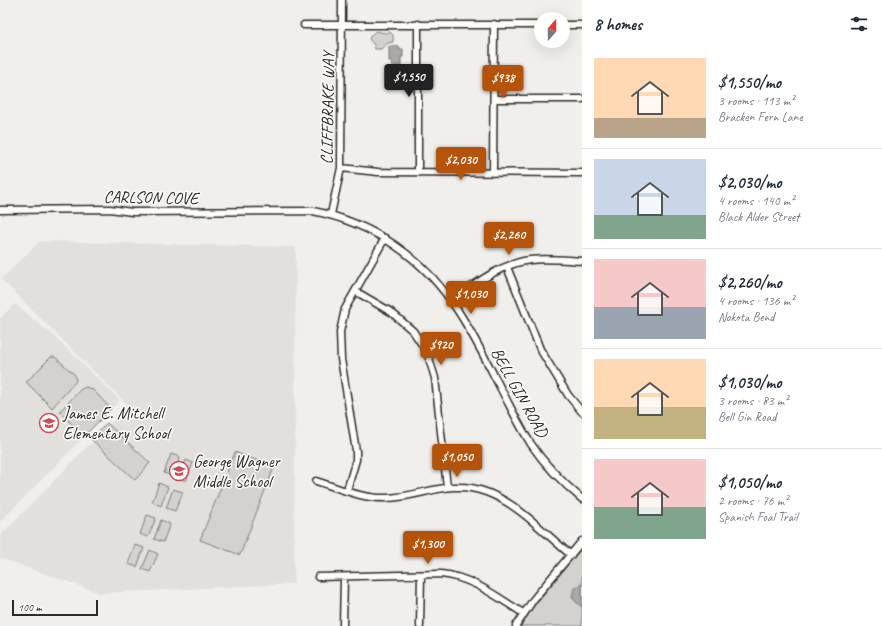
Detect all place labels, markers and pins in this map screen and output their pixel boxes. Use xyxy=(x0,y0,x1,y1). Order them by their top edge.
pin: $1,550 xyxy=(376,64,442,98)
pin: $938 xyxy=(479,65,527,99)
pin: $2,030 xyxy=(428,147,494,181)
pin: $2,260 xyxy=(476,222,542,256)
pin: $1,030 xyxy=(438,281,504,315)
pin: $920 xyxy=(417,332,465,366)
place label: James E. Mitchell Elementary School xyxy=(62,403,172,444)
school or university icon: James E. Mitchell Elementary School xyxy=(38,412,60,434)
pin: $1,050 xyxy=(424,444,490,478)
place label: George Wagner Middle School xyxy=(193,451,281,492)
school or university icon: George Wagner Middle School xyxy=(168,460,190,482)
pin: $1,300 xyxy=(395,531,461,565)

